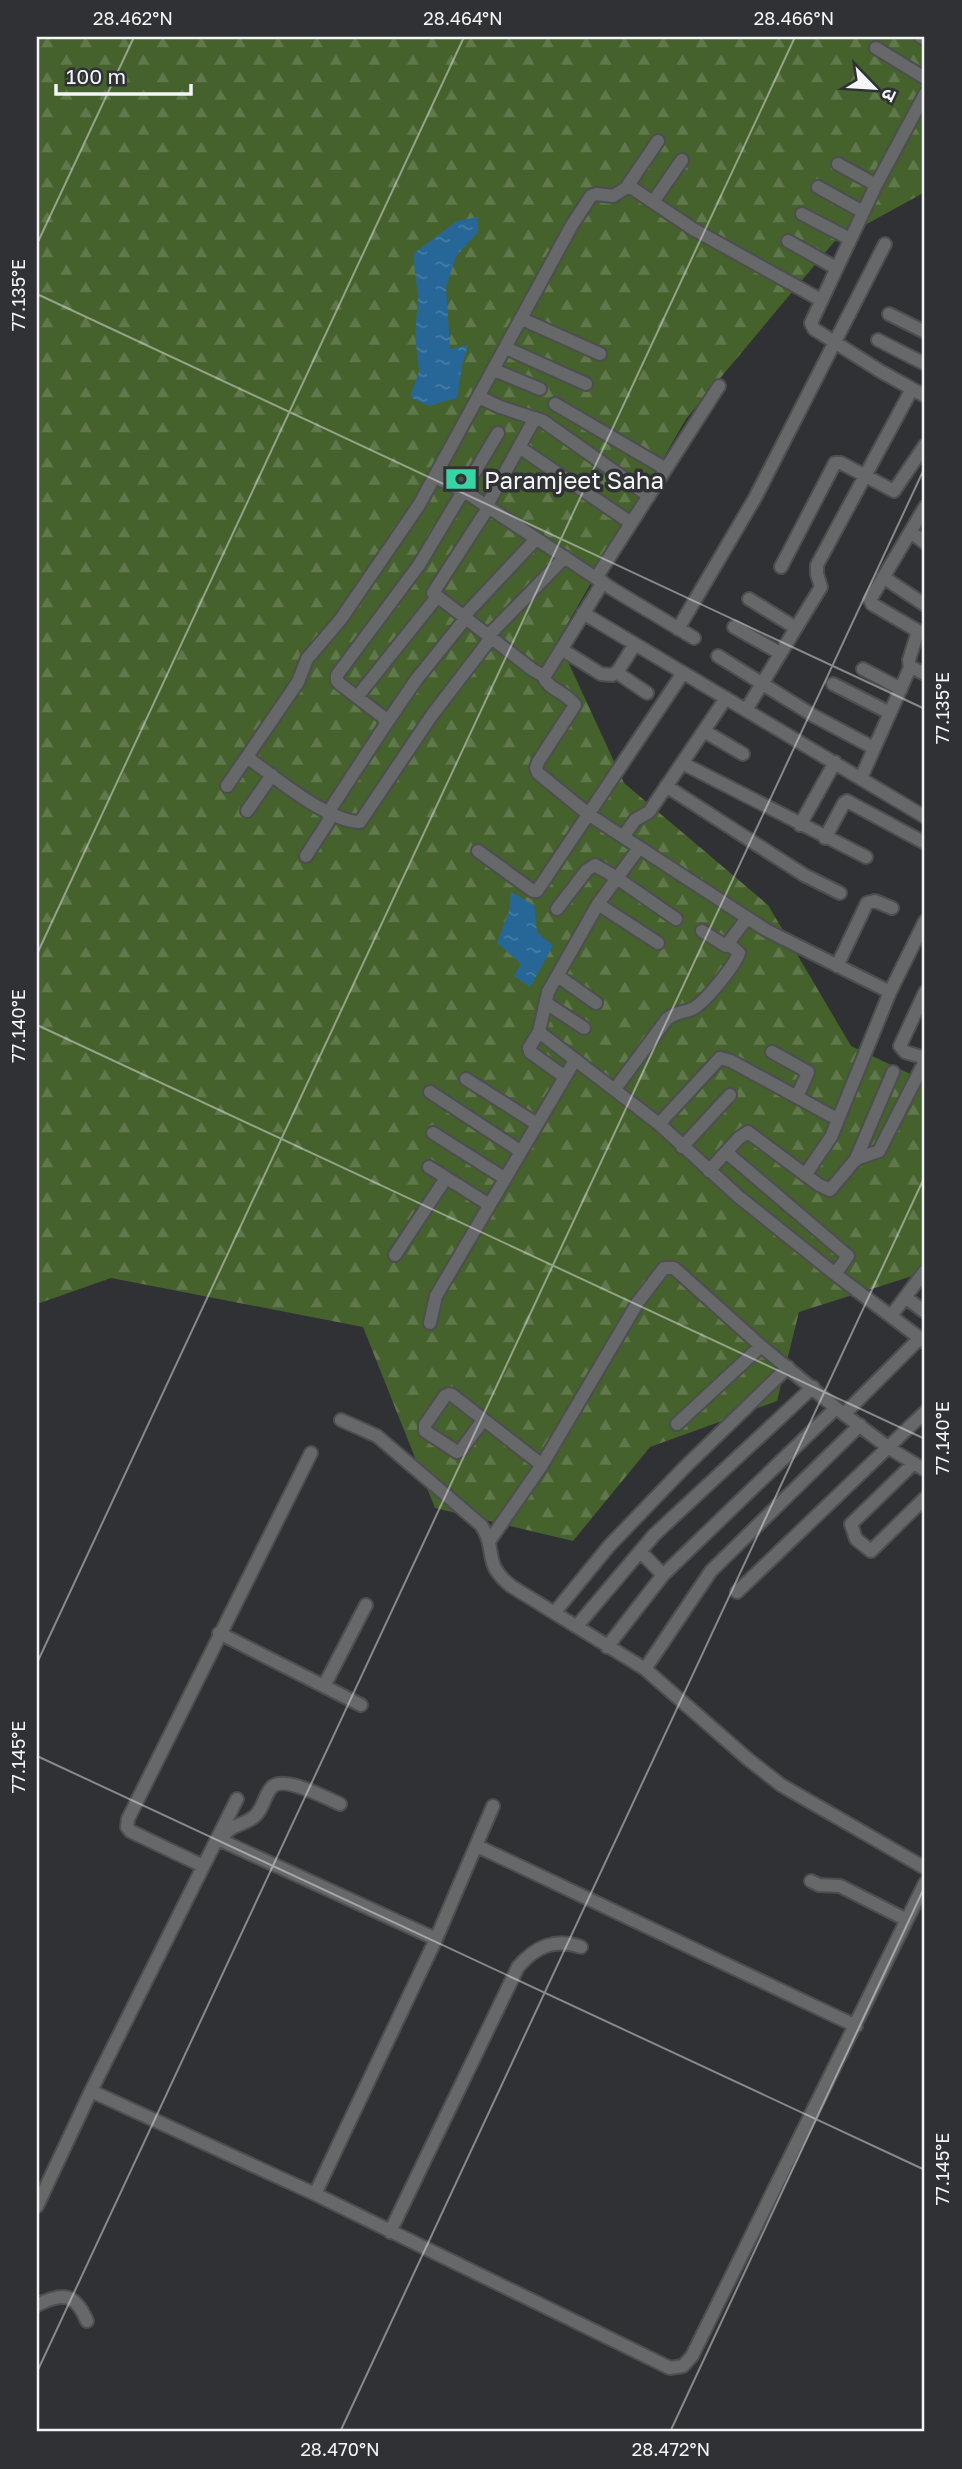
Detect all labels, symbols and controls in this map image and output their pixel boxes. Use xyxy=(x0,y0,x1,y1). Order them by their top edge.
text: 28.462°N xyxy=(93,7,173,29)
text: 28.464°N xyxy=(423,7,503,29)
text: 28.466°N xyxy=(754,7,834,29)
scale bar xyxy=(56,52,191,96)
north arrow xyxy=(839,52,909,122)
text: 100 m xyxy=(66,63,126,89)
text: उ xyxy=(877,85,903,106)
text: 77.135°E xyxy=(7,259,29,331)
bank icon: Paramjeet Saha xyxy=(444,462,478,496)
place label: Paramjeet Saha xyxy=(484,465,664,494)
text: 77.135°E xyxy=(931,672,953,744)
text: 77.140°E xyxy=(7,989,29,1063)
text: 77.140°E xyxy=(931,1401,953,1475)
text: 77.145°E xyxy=(7,1721,29,1793)
text: 77.145°E xyxy=(931,2133,953,2205)
text: 28.470°N xyxy=(300,2438,380,2460)
text: 28.472°N xyxy=(632,2438,710,2460)

